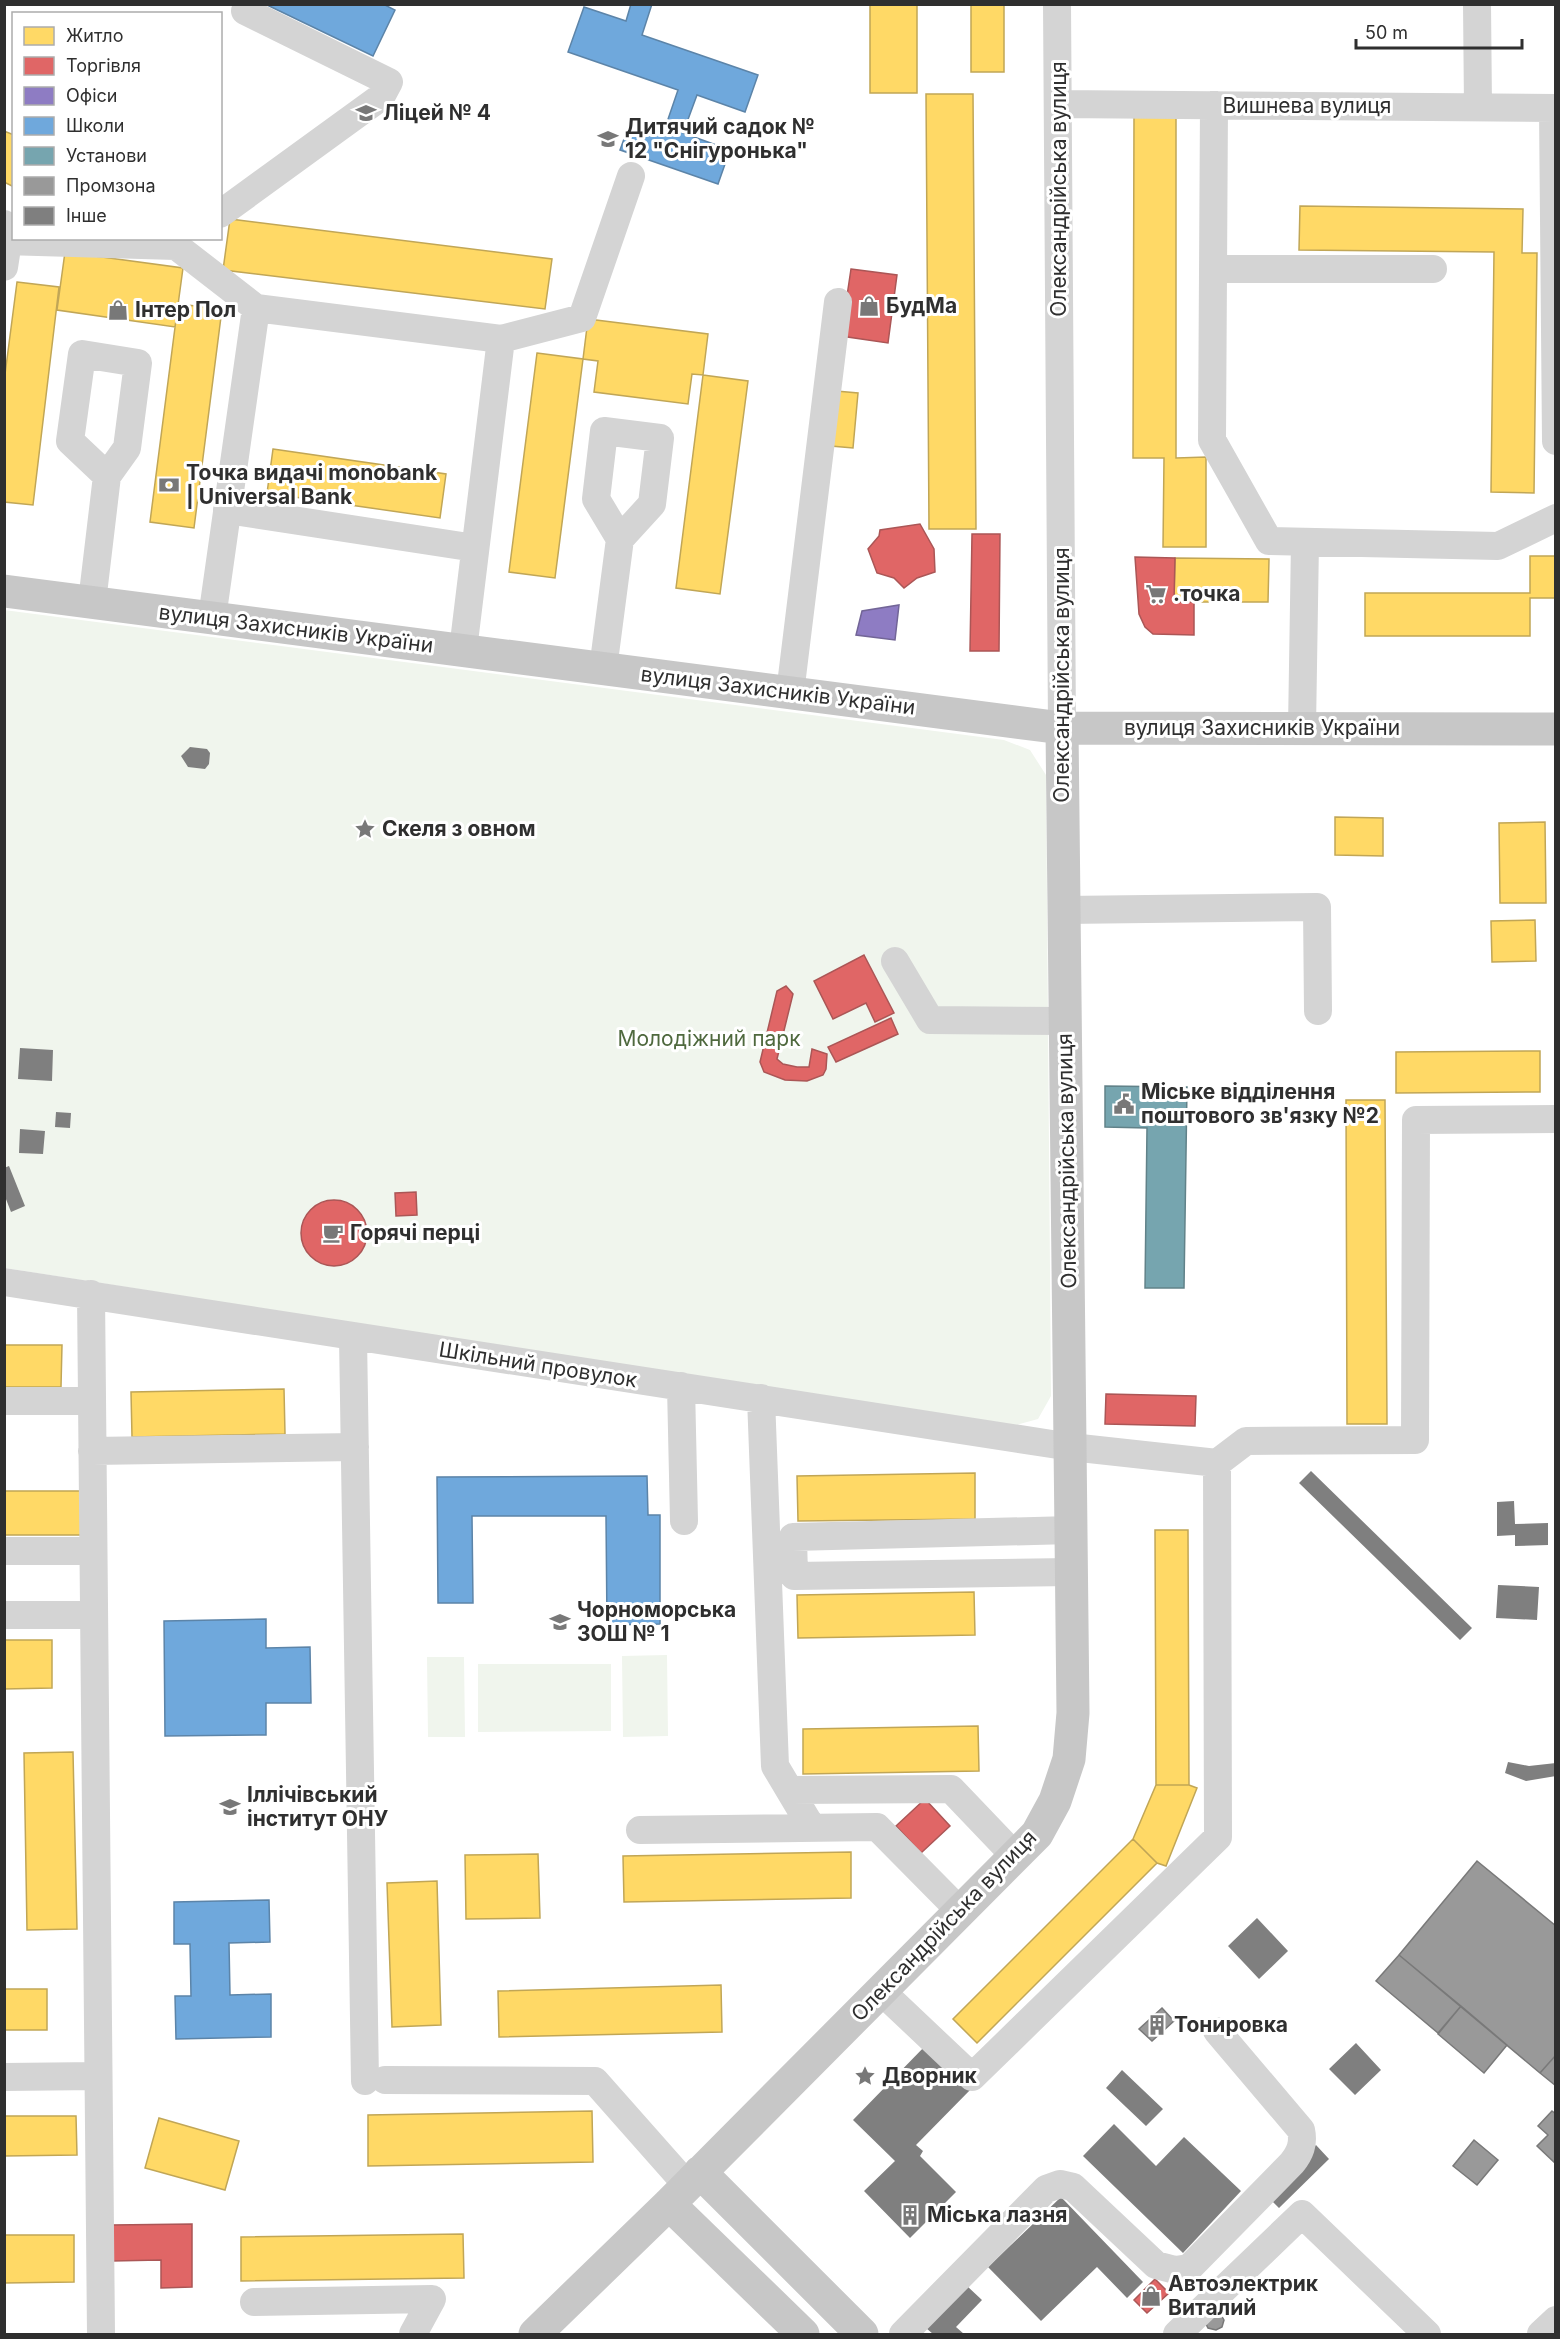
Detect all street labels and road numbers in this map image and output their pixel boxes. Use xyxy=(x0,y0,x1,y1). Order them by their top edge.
street label: Олександрійська вулиця xyxy=(1046,61,1071,317)
street label: Вишнева вулиця xyxy=(1222,93,1392,118)
street label: Олександрійська вулиця xyxy=(1049,547,1074,803)
street label: вулиця Захисників України xyxy=(157,599,435,658)
street label: вулиця Захисників України xyxy=(639,661,917,720)
street label: вулиця Захисників України xyxy=(1124,715,1400,740)
street label: Олександрійська вулиця xyxy=(1052,1033,1081,1289)
street label: Шкільний провулок xyxy=(437,1337,639,1393)
street label: Олександрійська вулиця xyxy=(846,1825,1041,2026)

